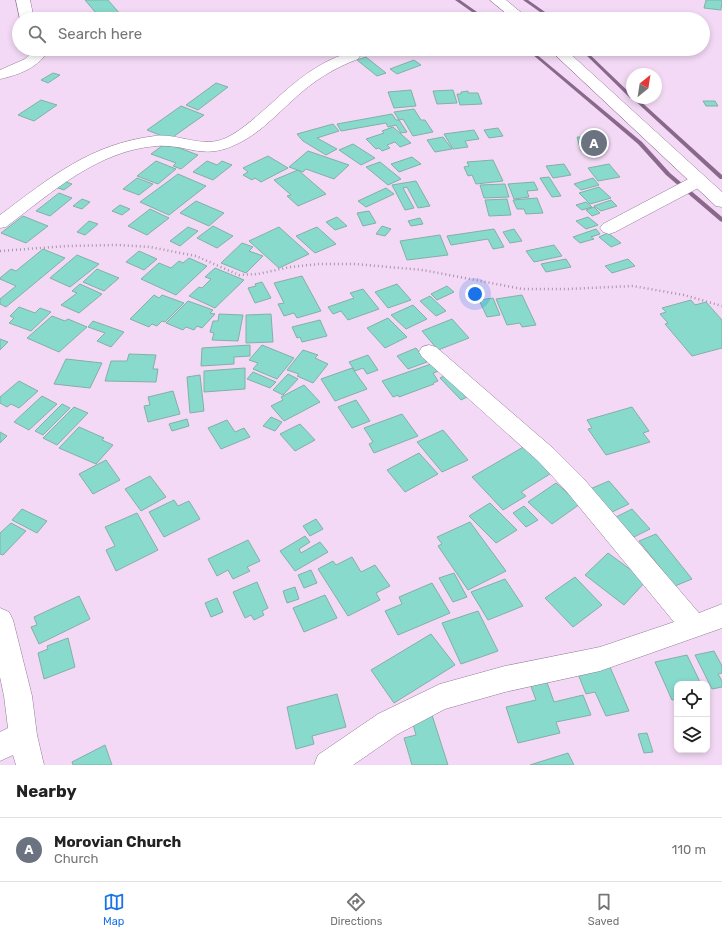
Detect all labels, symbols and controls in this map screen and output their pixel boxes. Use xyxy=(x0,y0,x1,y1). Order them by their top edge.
search box xyxy=(12,12,710,56)
icon: search xyxy=(26,23,48,45)
text: Search here xyxy=(58,25,142,43)
north arrow xyxy=(626,68,662,104)
pin: A xyxy=(581,128,607,158)
your location xyxy=(465,284,485,304)
map controls xyxy=(674,681,710,753)
button: locate xyxy=(674,681,710,717)
button: layers xyxy=(674,717,710,753)
text: Nearby xyxy=(16,781,77,801)
text: Morovian Church xyxy=(54,833,181,851)
text: A xyxy=(24,842,34,857)
text: 110 m xyxy=(672,842,706,857)
text: Church xyxy=(54,851,98,866)
tab: Map xyxy=(103,891,125,928)
tab: Directions xyxy=(330,891,382,928)
tab: Saved xyxy=(588,891,619,928)

